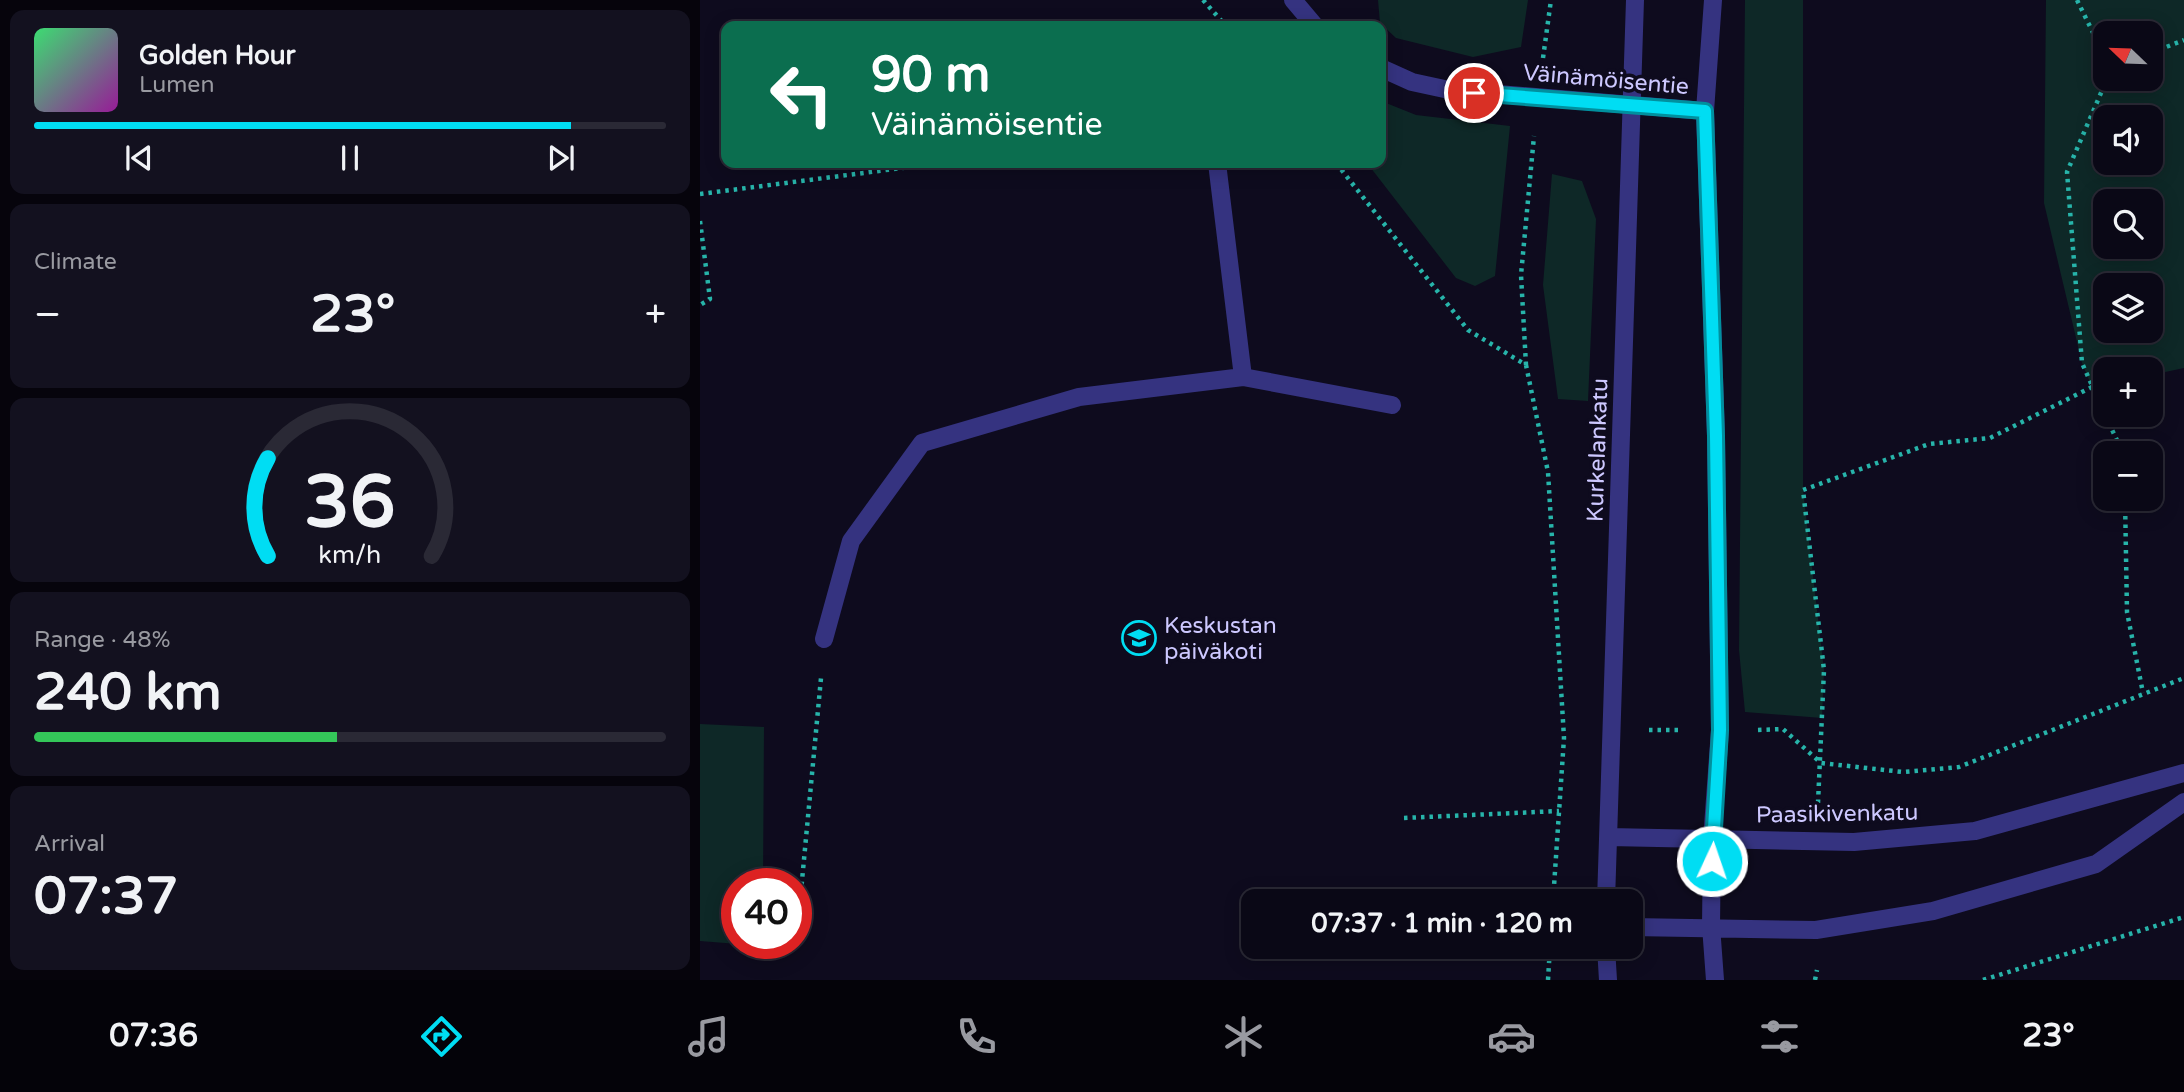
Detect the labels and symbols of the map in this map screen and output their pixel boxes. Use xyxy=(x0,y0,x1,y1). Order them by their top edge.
north arrow xyxy=(2093,21,2163,91)
street label: Väinämöisentie xyxy=(1522,59,1690,101)
pin xyxy=(1444,63,1504,123)
street label: Kurkelankatu xyxy=(1581,378,1615,522)
place label: Keskustan päiväkoti xyxy=(1164,612,1277,666)
school or university icon: Keskustan päiväkoti xyxy=(1120,619,1158,657)
street label: Paasikivenkatu xyxy=(1756,799,1919,829)
position arrow xyxy=(1675,824,1749,898)
speed limit sign: 40 xyxy=(721,868,812,959)

